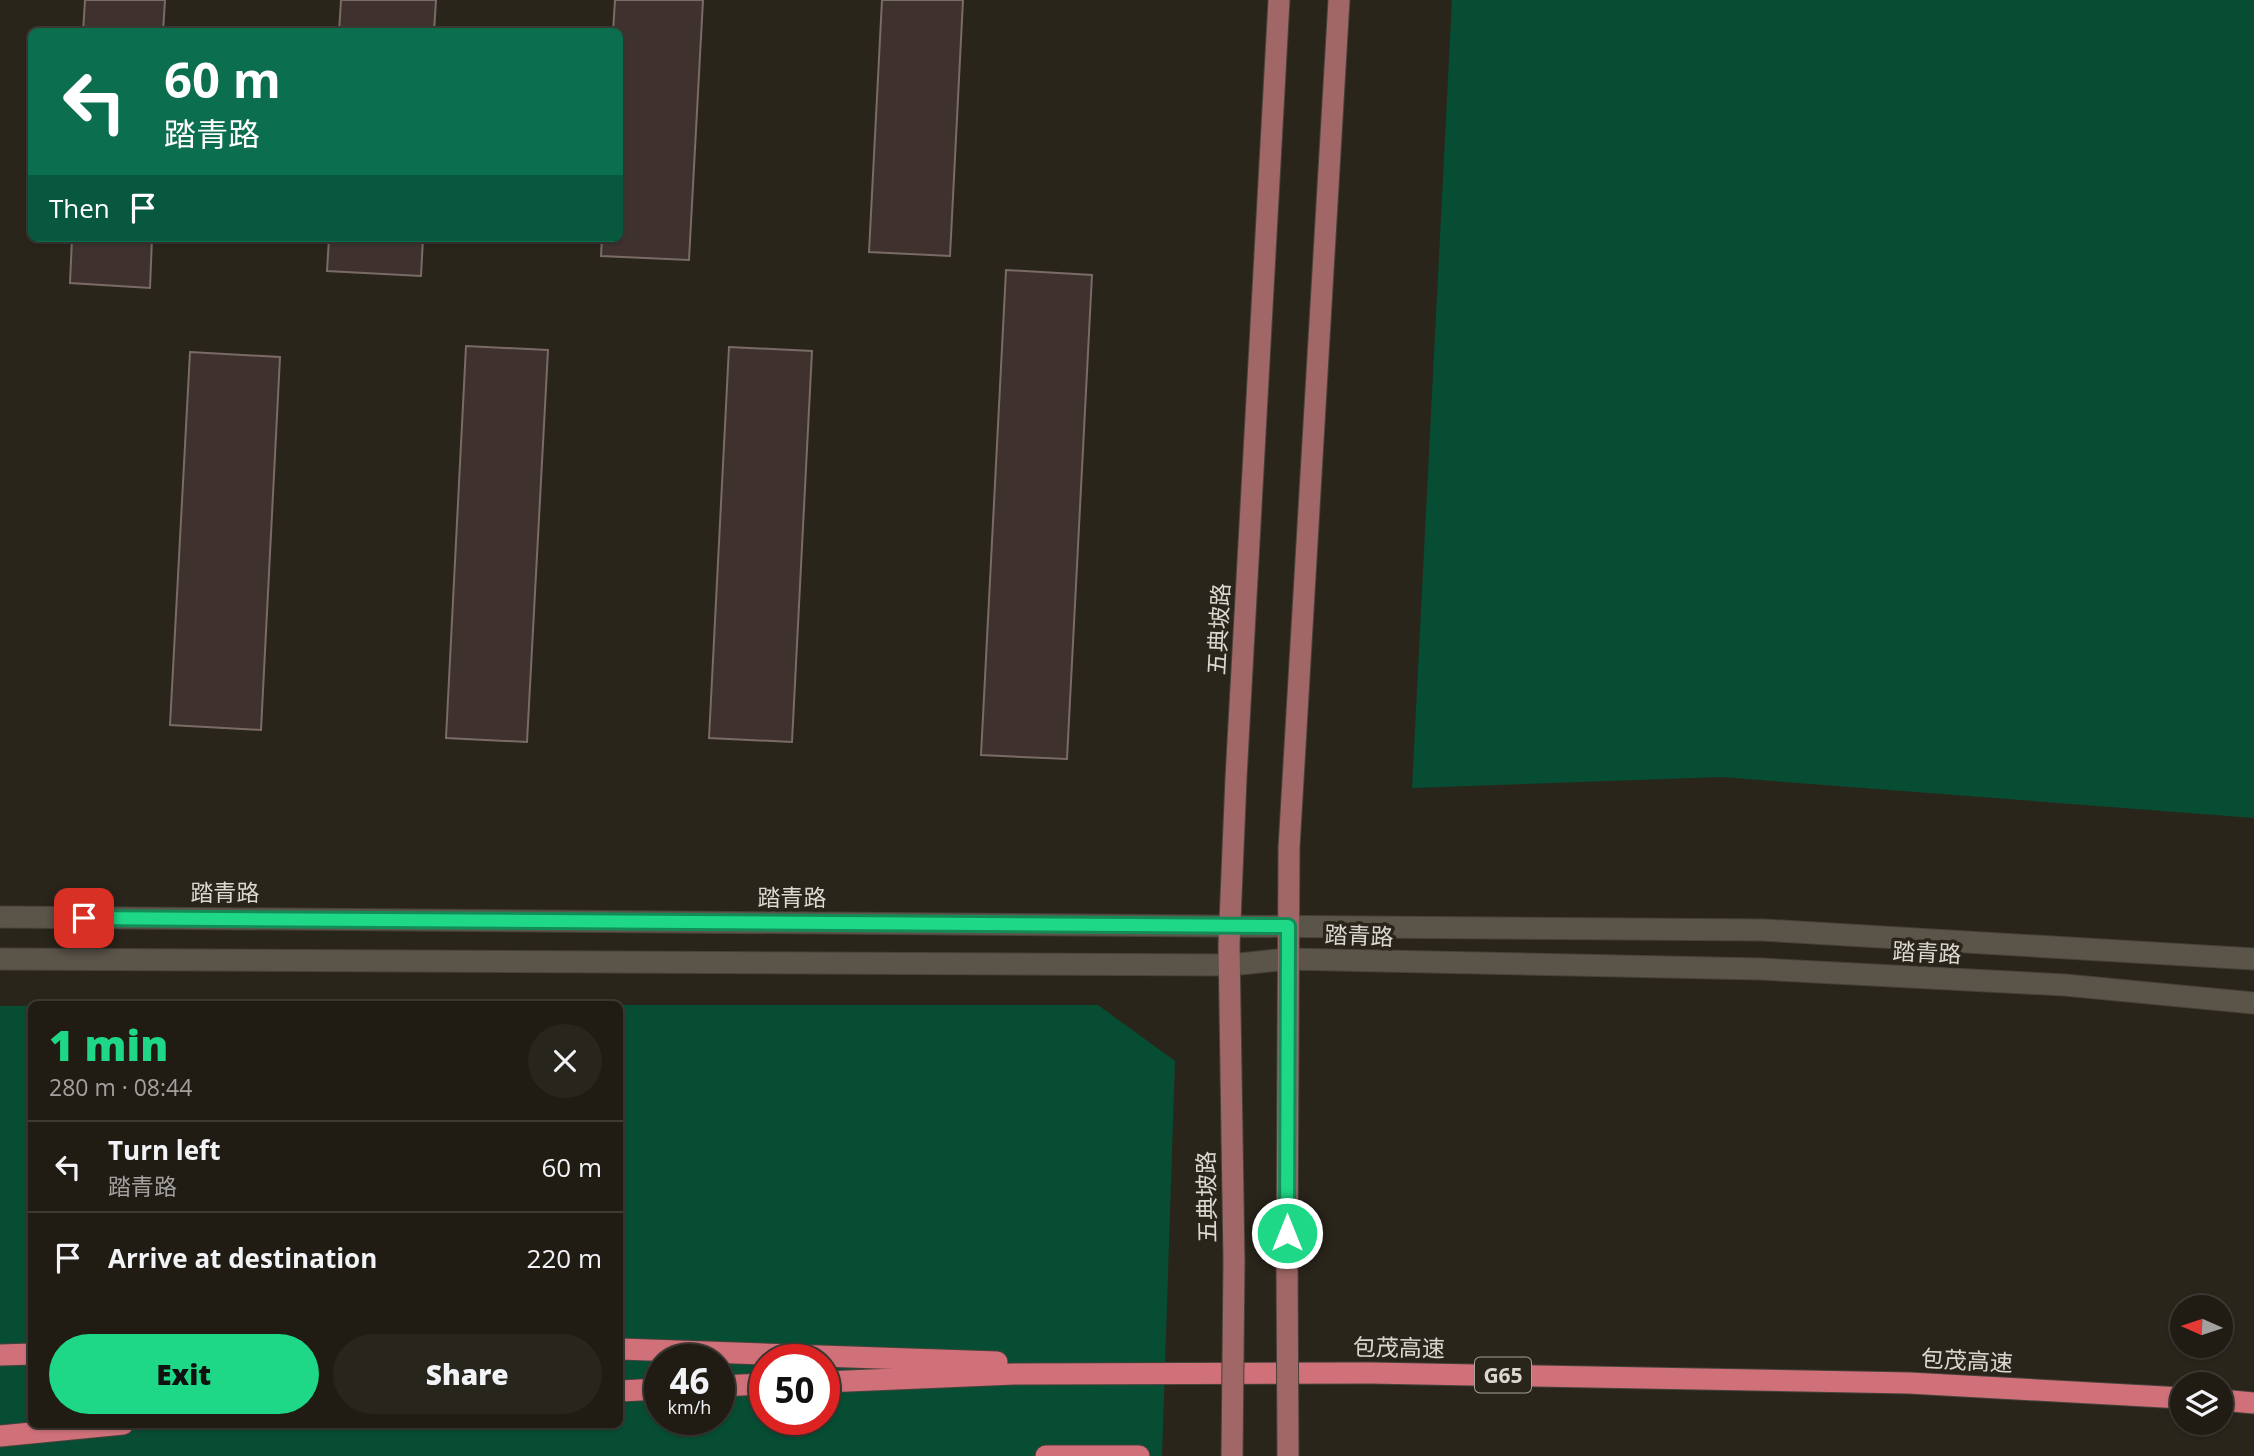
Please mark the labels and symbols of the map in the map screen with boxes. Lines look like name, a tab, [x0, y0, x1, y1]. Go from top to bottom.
street label: 五典坡路	[1200, 582, 1236, 676]
street label: 踏青路	[191, 876, 260, 908]
street label: 踏青路	[758, 881, 827, 913]
pin	[54, 888, 114, 948]
street label: 踏青路	[1324, 918, 1394, 952]
street label: 踏青路	[1892, 934, 1962, 970]
street label: 五典坡路	[1189, 1151, 1223, 1243]
position arrow	[1250, 1196, 1324, 1270]
north arrow	[2170, 1295, 2233, 1358]
street label: 包茂高速	[1353, 1330, 1445, 1364]
street label: 包茂高速	[1920, 1342, 2014, 1378]
speed limit sign: 50	[749, 1344, 840, 1435]
road number: G65	[1475, 1358, 1531, 1392]

